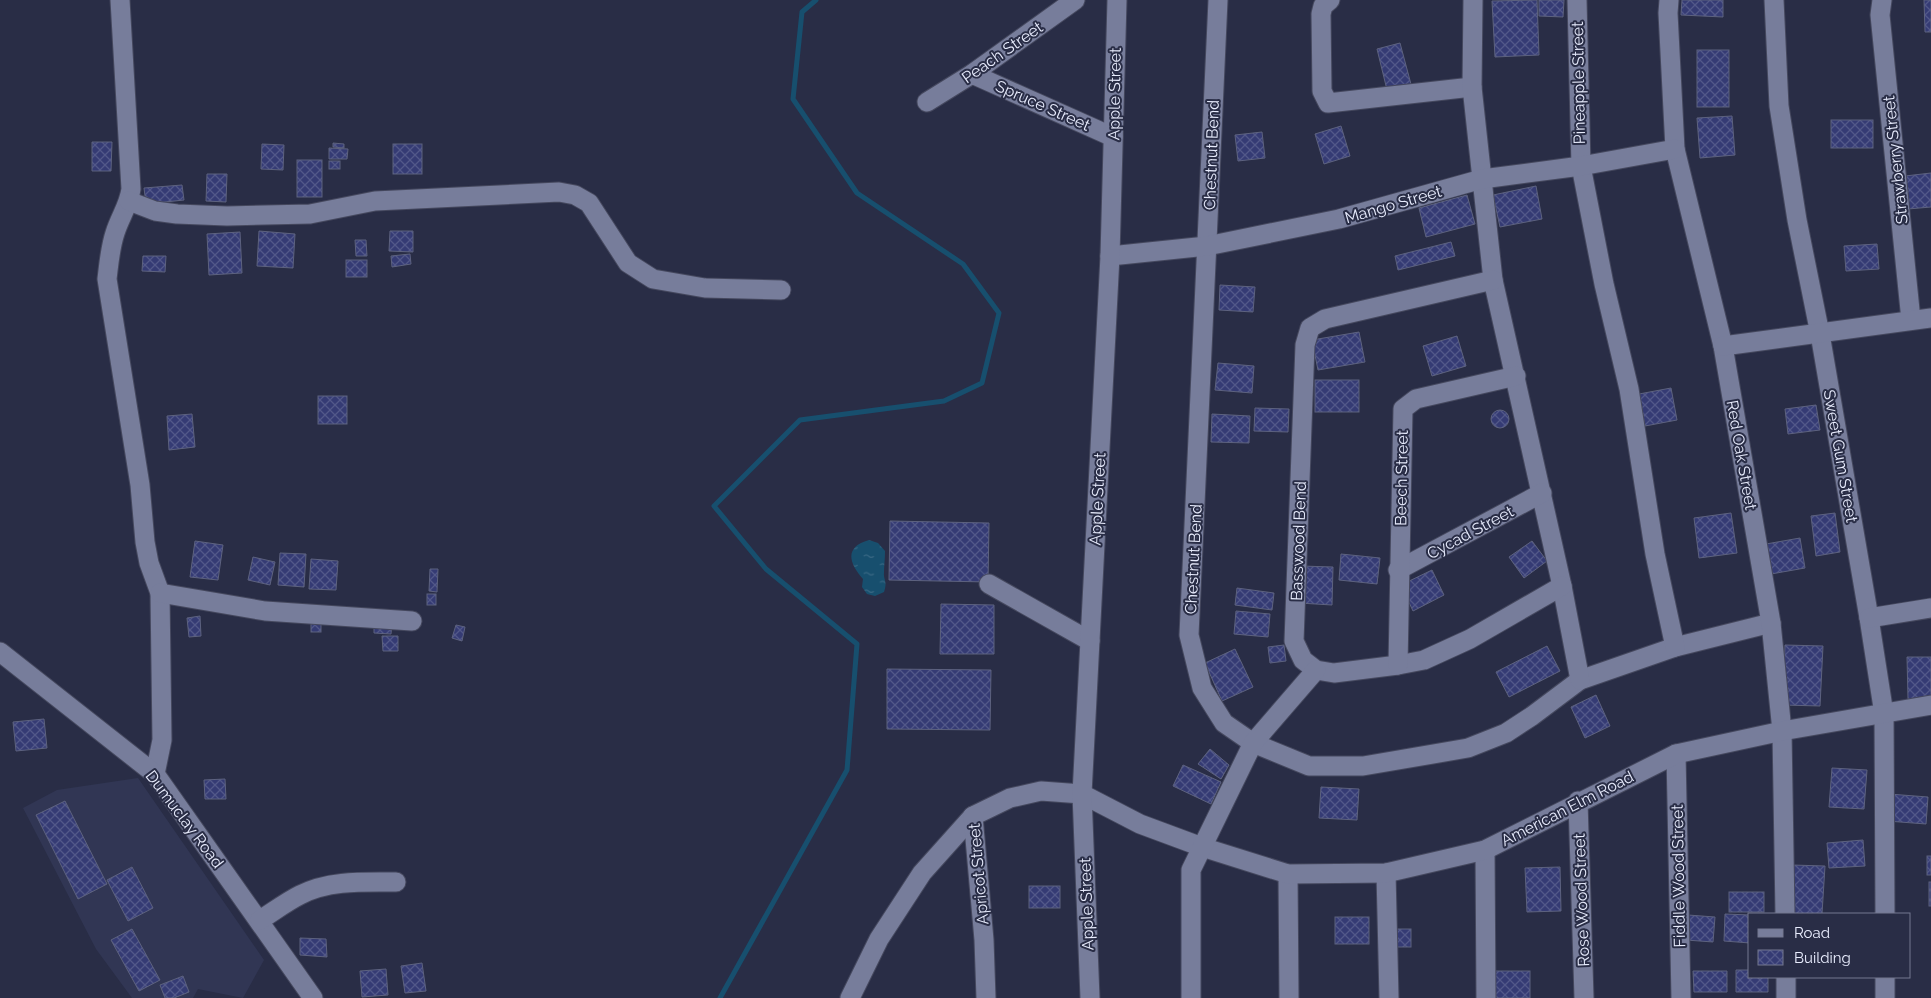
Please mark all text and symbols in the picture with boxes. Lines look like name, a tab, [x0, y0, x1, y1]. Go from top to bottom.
street label: Peach Street	[958, 17, 1047, 87]
street label: Pineapple Street	[1568, 21, 1589, 145]
street label: Apple Street	[1104, 47, 1125, 141]
street label: Spruce Street	[993, 76, 1093, 135]
street label: Strawberry Street	[1879, 94, 1912, 225]
street label: Chestnut Bend	[1200, 99, 1223, 211]
street label: Mango Street	[1343, 181, 1444, 227]
street label: Sweet Gum Street	[1819, 388, 1862, 525]
street label: Red Oak Street	[1722, 399, 1761, 512]
street label: Beech Street	[1391, 429, 1412, 526]
street label: Apple Street	[1086, 452, 1109, 546]
street label: Basswood Bend	[1287, 481, 1310, 601]
street label: Cycad Street	[1424, 501, 1517, 563]
street label: Chestnut Bend	[1181, 503, 1206, 615]
street label: Dumuclay Road	[142, 767, 228, 872]
street label: American Elm Road	[1498, 767, 1637, 850]
street label: Fiddle Wood Street	[1668, 804, 1689, 948]
street label: Apricot Street	[965, 822, 992, 925]
street label: Rose Wood Street	[1570, 832, 1593, 967]
street label: Apple Street	[1075, 857, 1098, 951]
legend	[1748, 913, 1911, 978]
text: Road	[1794, 924, 1830, 942]
text: Building	[1794, 949, 1851, 967]

